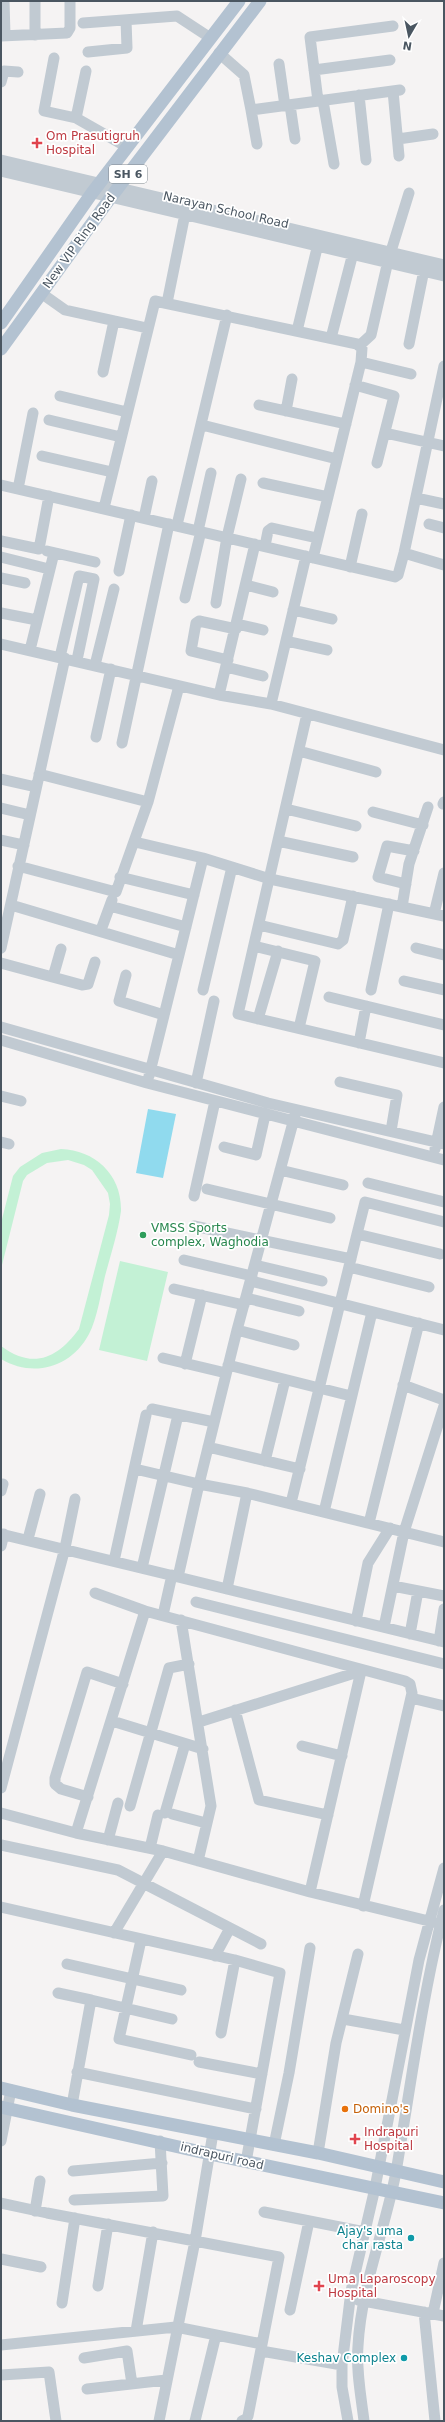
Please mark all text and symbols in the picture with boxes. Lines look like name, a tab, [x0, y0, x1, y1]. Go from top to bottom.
north arrow	[389, 16, 429, 56]
text: N	[402, 38, 413, 53]
place label: Om Prasutigruh Hospital	[46, 129, 140, 157]
marker: Om Prasutigruh Hospital	[31, 137, 43, 149]
road number: SH 6	[109, 165, 147, 183]
street label: Narayan School Road	[162, 189, 290, 231]
street label: New VIP Ring Road	[40, 191, 118, 291]
place label: VMSS Sports complex, Waghodia	[151, 1221, 269, 1249]
marker: VMSS Sports complex, Waghodia	[138, 1230, 148, 1240]
place label: Domino's	[353, 2102, 409, 2116]
marker: Domino's	[340, 2104, 350, 2114]
place label: Indrapuri Hospital	[364, 2125, 419, 2153]
marker: Indrapuri Hospital	[349, 2133, 361, 2145]
street label: indrapuri road	[179, 2140, 265, 2172]
place label: Ajay's uma char rasta	[337, 2224, 403, 2252]
marker: Ajay's uma char rasta	[406, 2233, 416, 2243]
place label: Uma Laparoscopy Hospital	[328, 2272, 436, 2300]
marker: Uma Laparoscopy Hospital	[313, 2280, 325, 2292]
place label: Keshav Complex	[297, 2351, 396, 2365]
marker: Keshav Complex	[399, 2353, 409, 2363]

